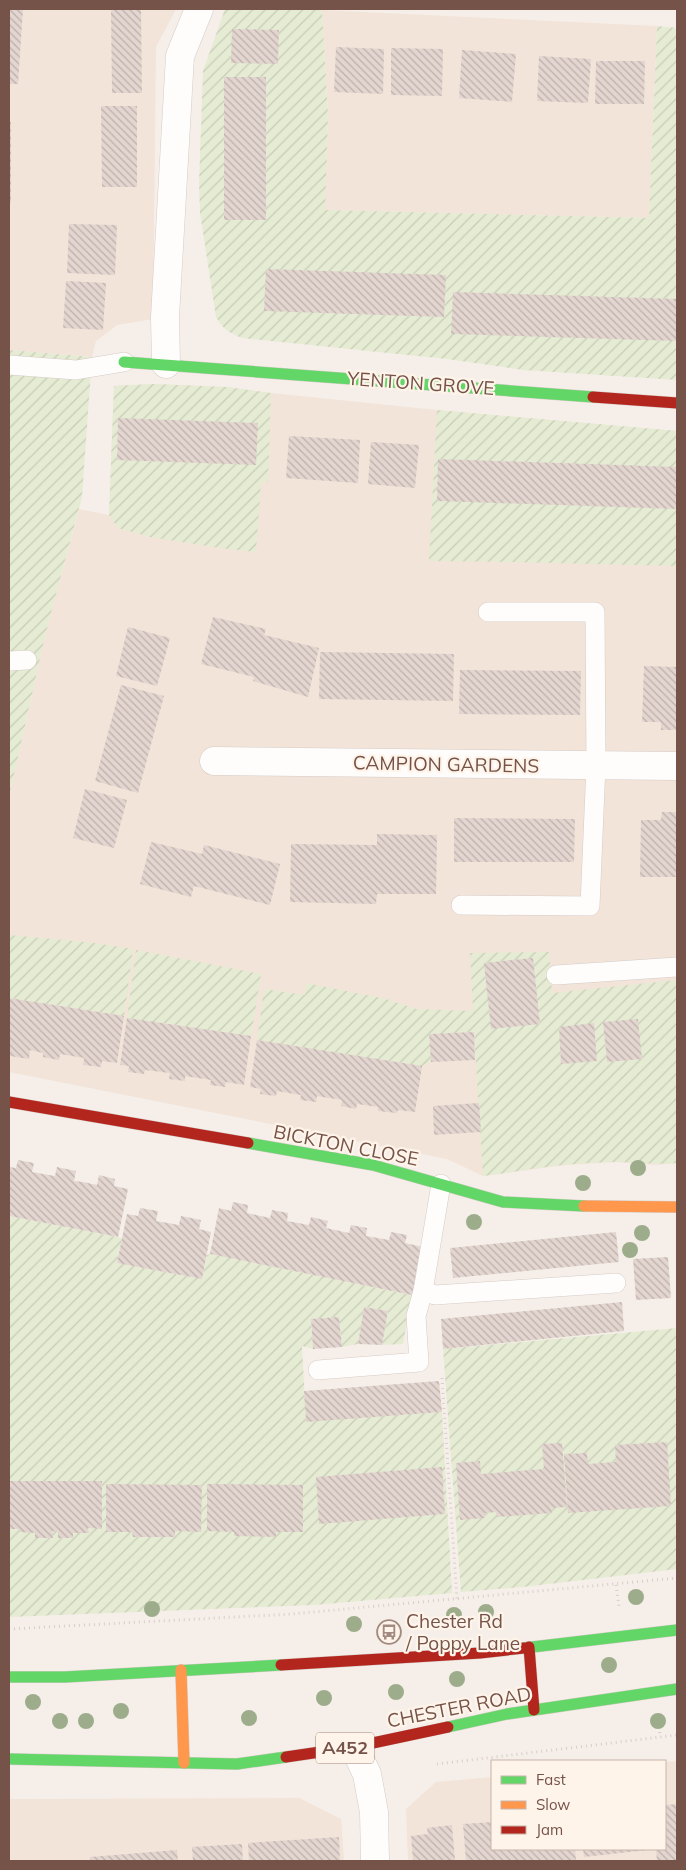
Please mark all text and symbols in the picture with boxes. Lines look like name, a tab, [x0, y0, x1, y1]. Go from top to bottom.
street label: YENTON GROVE	[346, 366, 495, 400]
street label: CAMPION GARDENS	[353, 750, 539, 778]
street label: BICKTON CLOSE	[272, 1119, 420, 1171]
place label: Chester Rd / Poppy Lane	[405, 1609, 520, 1655]
bus stop icon: Chester Rd / Poppy Lane	[376, 1619, 402, 1645]
street label: CHESTER ROAD	[385, 1681, 533, 1733]
road number: A452	[316, 1732, 374, 1764]
legend	[491, 1760, 666, 1850]
text: Fast	[536, 1770, 566, 1789]
text: Slow	[536, 1795, 570, 1814]
text: Jam	[536, 1820, 563, 1839]

